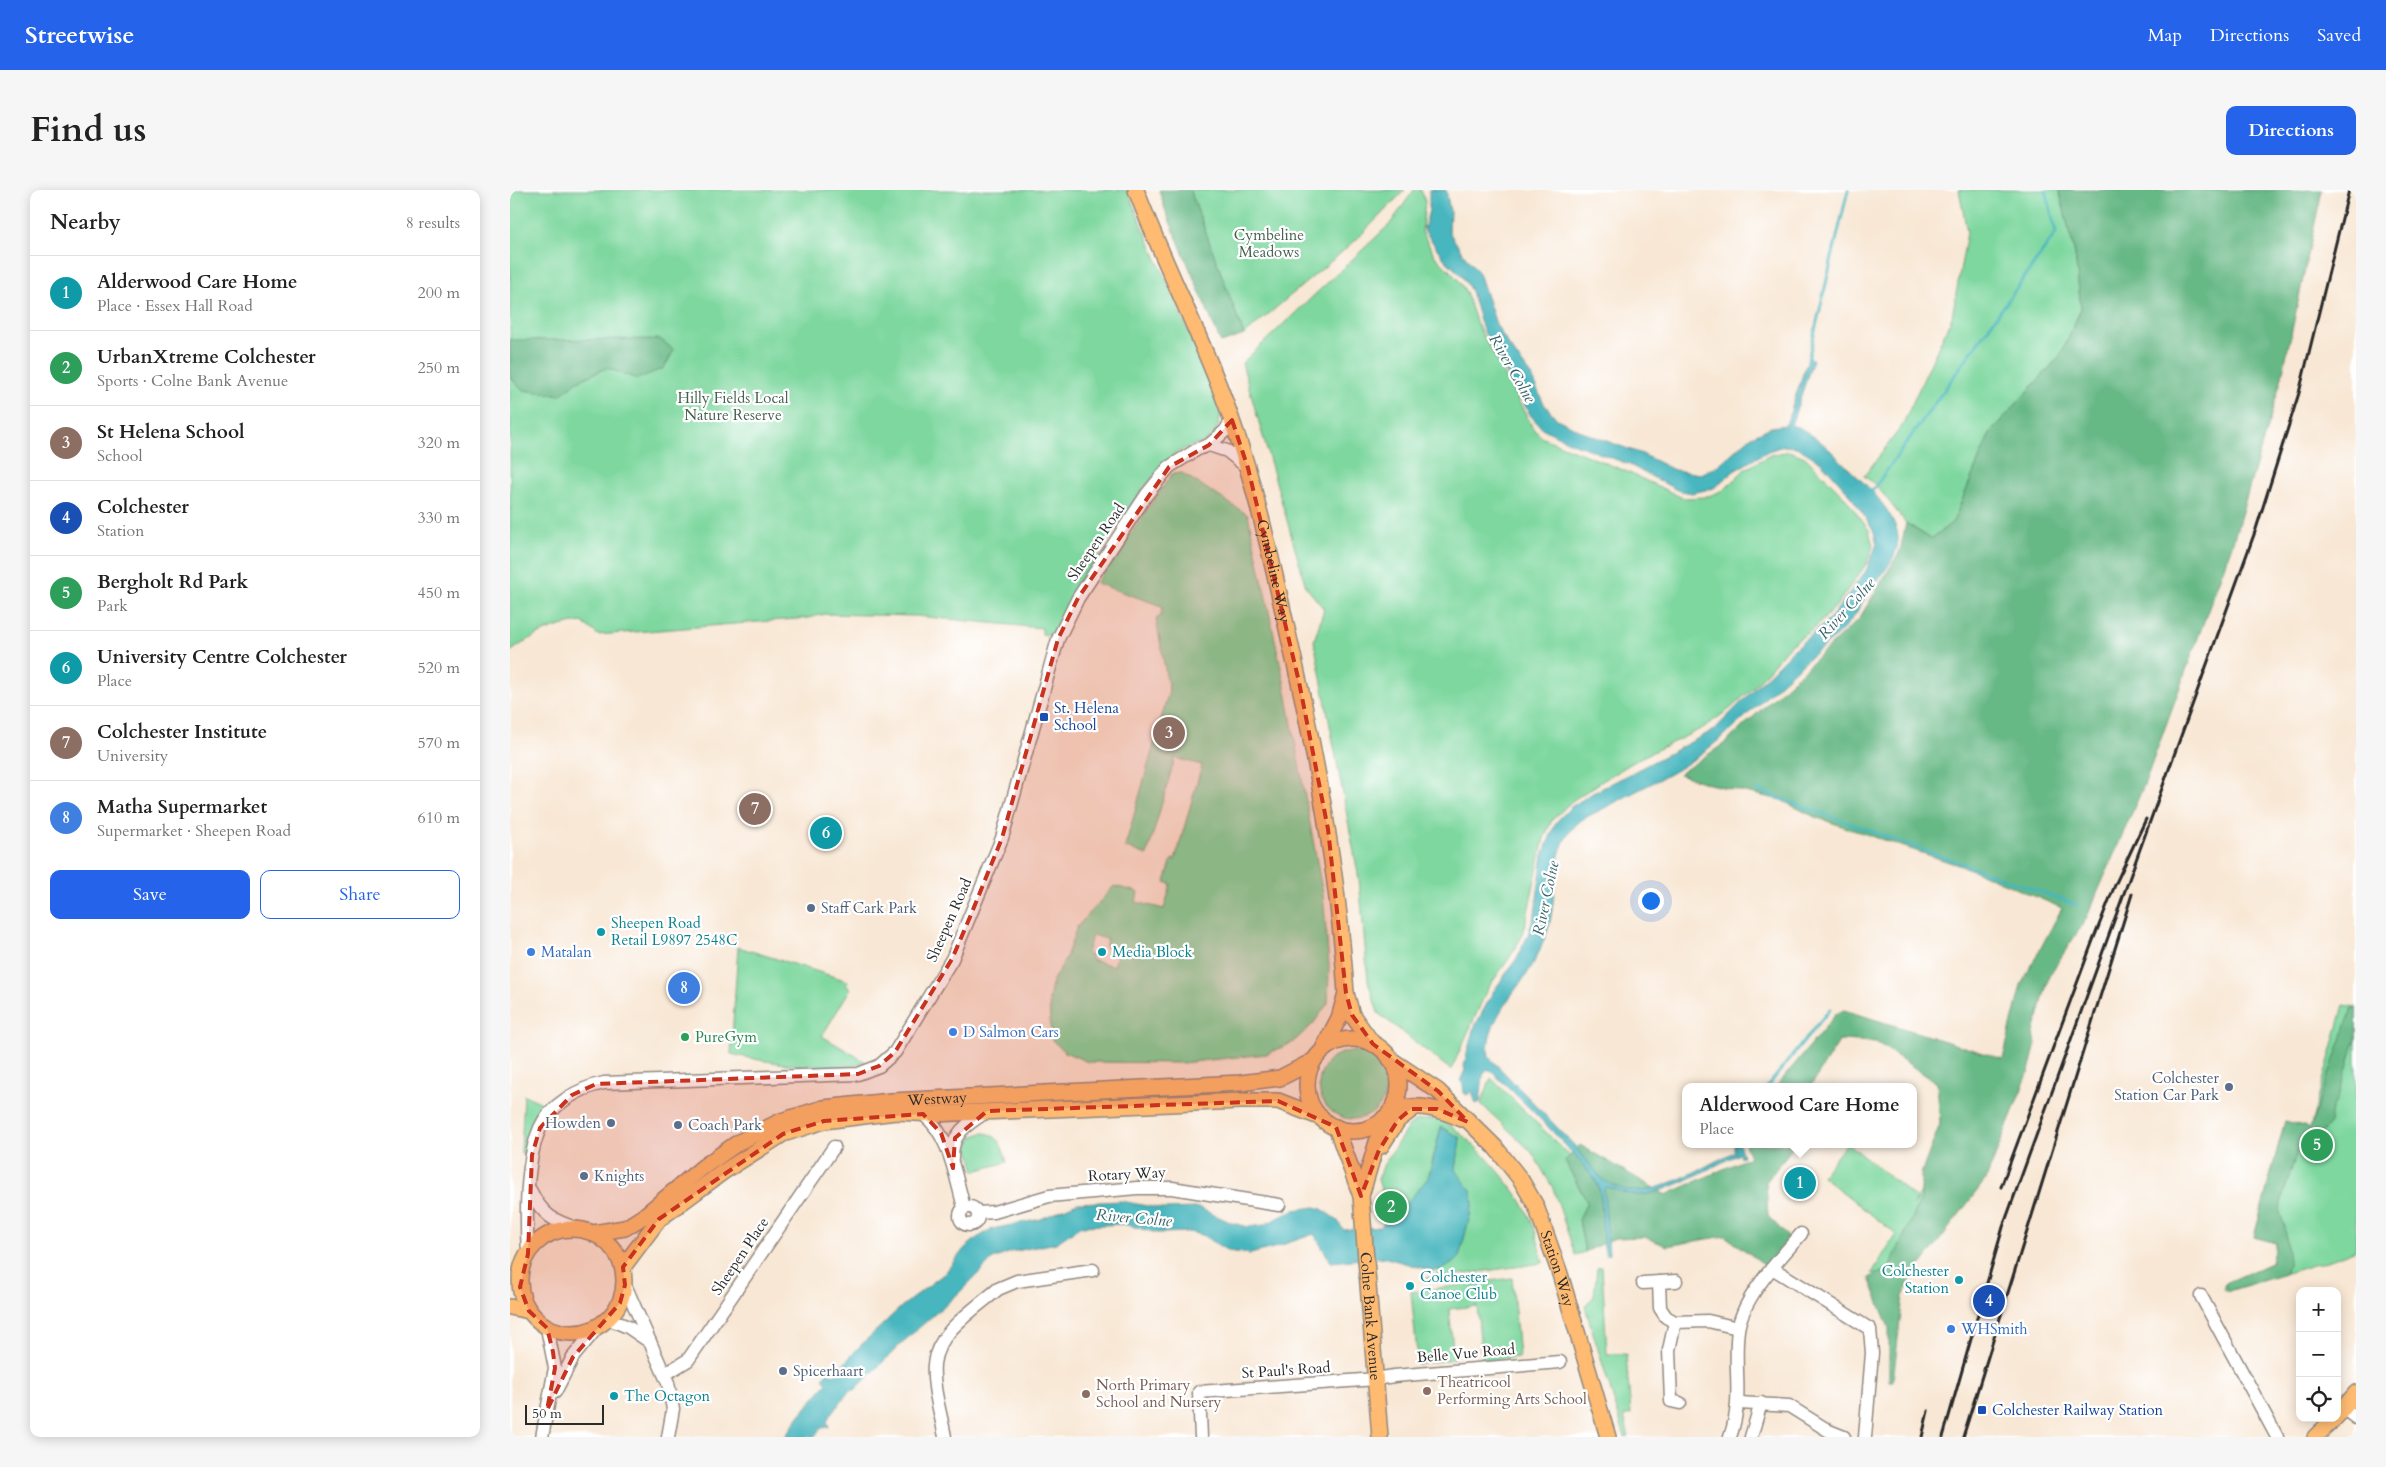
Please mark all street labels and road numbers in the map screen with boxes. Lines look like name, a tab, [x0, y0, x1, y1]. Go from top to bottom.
street label: Sheepen Road	[1063, 499, 1129, 585]
street label: Cymbeline Way	[1252, 517, 1295, 625]
street label: Sheepen Road	[922, 875, 976, 965]
street label: Westway	[906, 1087, 968, 1110]
street label: Rotary Way	[1087, 1162, 1167, 1186]
street label: Sheepen Place	[707, 1213, 773, 1299]
street label: Station Way	[1535, 1228, 1579, 1309]
street label: Colne Bank Avenue	[1355, 1251, 1386, 1381]
street label: Belle Vue Road	[1416, 1339, 1516, 1367]
street label: St Paul's Road	[1241, 1357, 1331, 1383]

